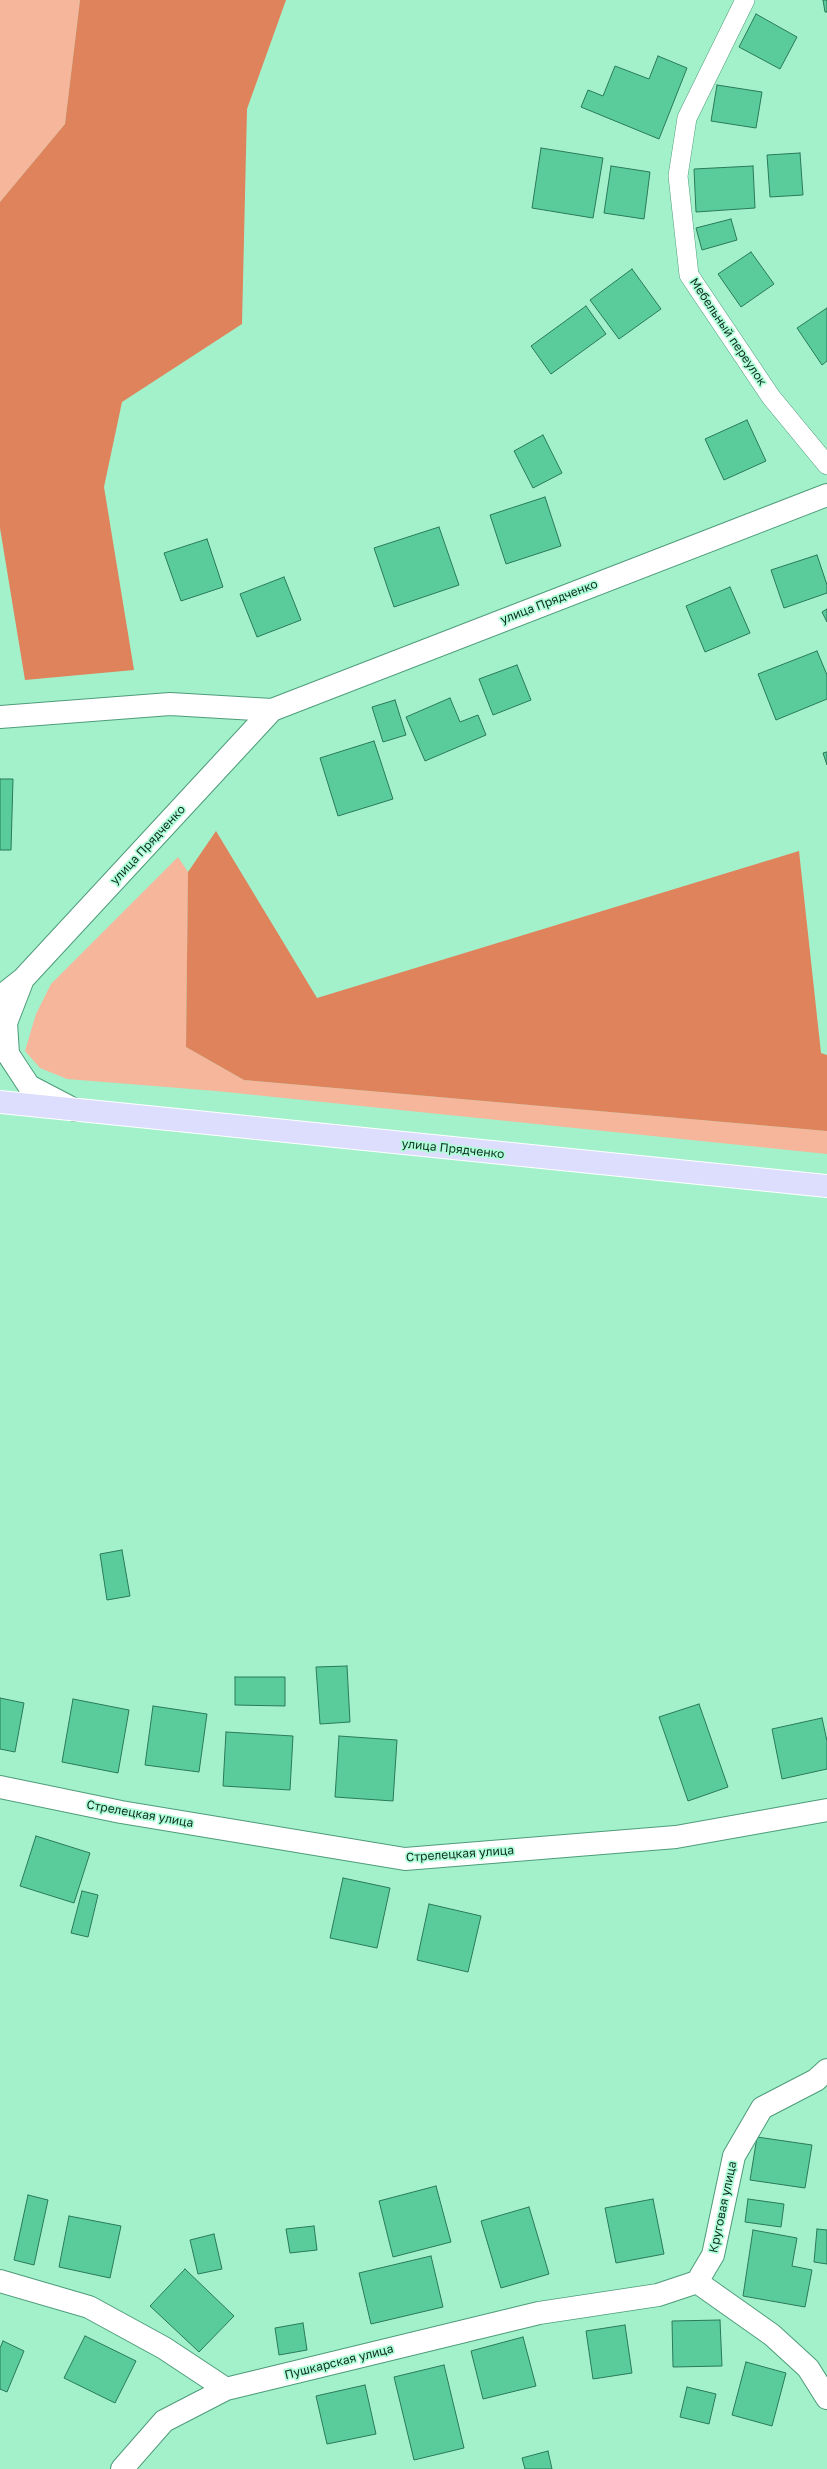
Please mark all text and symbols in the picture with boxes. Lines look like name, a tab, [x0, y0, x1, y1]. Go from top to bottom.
street label: Мебельный переулок	[687, 275, 769, 389]
street label: улица Прядченко	[498, 577, 600, 627]
street label: улица Прядченко	[108, 802, 188, 888]
street label: улица Прядченко	[401, 1136, 505, 1162]
street label: Стрелецкая улица	[85, 1798, 195, 1830]
street label: Стрелецкая улица	[406, 1843, 514, 1865]
street label: Круговая улица	[706, 2160, 740, 2254]
street label: Пушкарская улица	[283, 2342, 395, 2382]

